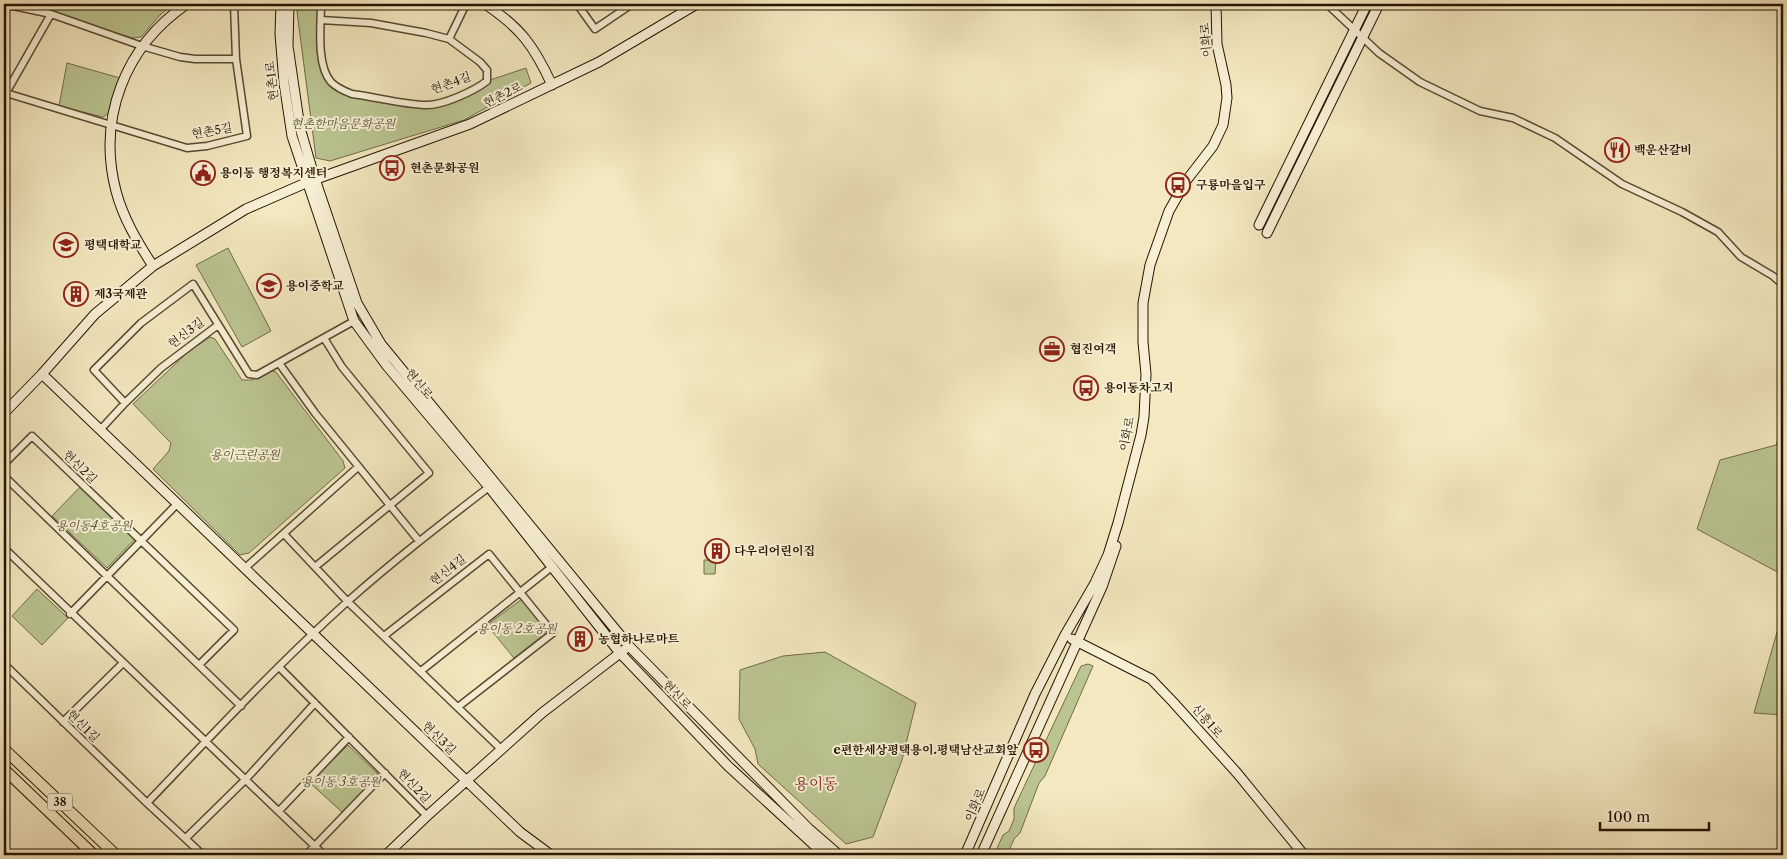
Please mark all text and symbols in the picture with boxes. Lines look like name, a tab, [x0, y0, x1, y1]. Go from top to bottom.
street label: 이화로	[1196, 22, 1214, 58]
street label: 현촌1로	[262, 60, 281, 102]
street label: 현촌4길	[429, 68, 473, 97]
street label: 현촌2로	[481, 78, 525, 110]
park label: 현촌한마음문화공원	[291, 116, 397, 131]
street label: 현촌5길	[190, 120, 234, 141]
restaurant icon: 백운산갈비	[1604, 137, 1630, 163]
place label: 백운산갈비	[1634, 142, 1692, 157]
bus stop icon: 현촌문화공원	[379, 155, 405, 181]
public building icon: 용이동 행정복지센터	[190, 160, 216, 186]
place label: 현촌문화공원	[410, 160, 480, 175]
place label: 용이동 행정복지센터	[220, 165, 327, 180]
bus stop icon: 구룡마을입구	[1165, 172, 1191, 198]
place label: 구룡마을입구	[1196, 177, 1266, 192]
school or university icon: 평택대학교	[53, 232, 79, 258]
place label: 평택대학교	[84, 237, 142, 252]
school or university icon: 용이중학교	[256, 273, 282, 299]
place label: 용이중학교	[286, 278, 344, 293]
building icon: 제3국제관	[63, 281, 89, 307]
place label: 제3국제관	[94, 286, 148, 301]
street label: 현신3길	[165, 314, 207, 351]
office icon: 협진여객	[1039, 336, 1065, 362]
place label: 협진여객	[1070, 341, 1116, 356]
street label: 현신로	[402, 366, 437, 402]
bus stop icon: 용이동차고지	[1073, 375, 1099, 401]
place label: 용이동차고지	[1104, 380, 1174, 395]
street label: 이화로	[1116, 415, 1137, 452]
street label: 현신2길	[60, 447, 101, 487]
park label: 용이근린공원	[210, 447, 281, 462]
park label: 용이동4호공원	[56, 518, 134, 533]
building icon: 다우리어린이집	[704, 538, 730, 564]
place label: 다우리어린이집	[734, 543, 815, 558]
street label: 현신4길	[427, 551, 469, 588]
park label: 용이동 2호공원	[477, 621, 558, 636]
building icon: 농협하나로마트	[567, 626, 593, 652]
place label: 농협하나로마트	[598, 631, 680, 646]
street label: 현신로	[660, 677, 695, 713]
street label: 신흥1로	[1189, 701, 1226, 741]
street label: 현신1길	[64, 706, 103, 745]
street label: 현신3길	[419, 718, 459, 757]
bus stop icon: e편한세상평택용이.평택남산교회앞	[1023, 737, 1049, 763]
place label: e편한세상평택용이.평택남산교회앞	[834, 742, 1018, 757]
street label: 현신2길	[394, 765, 434, 806]
park label: 용이동 3호공원	[301, 774, 382, 789]
district label: 용이동	[794, 774, 838, 793]
street label: 이화로	[961, 785, 988, 824]
road number: 38	[48, 794, 72, 810]
scale bar	[1600, 799, 1708, 831]
text: 100 m	[1607, 807, 1650, 826]

